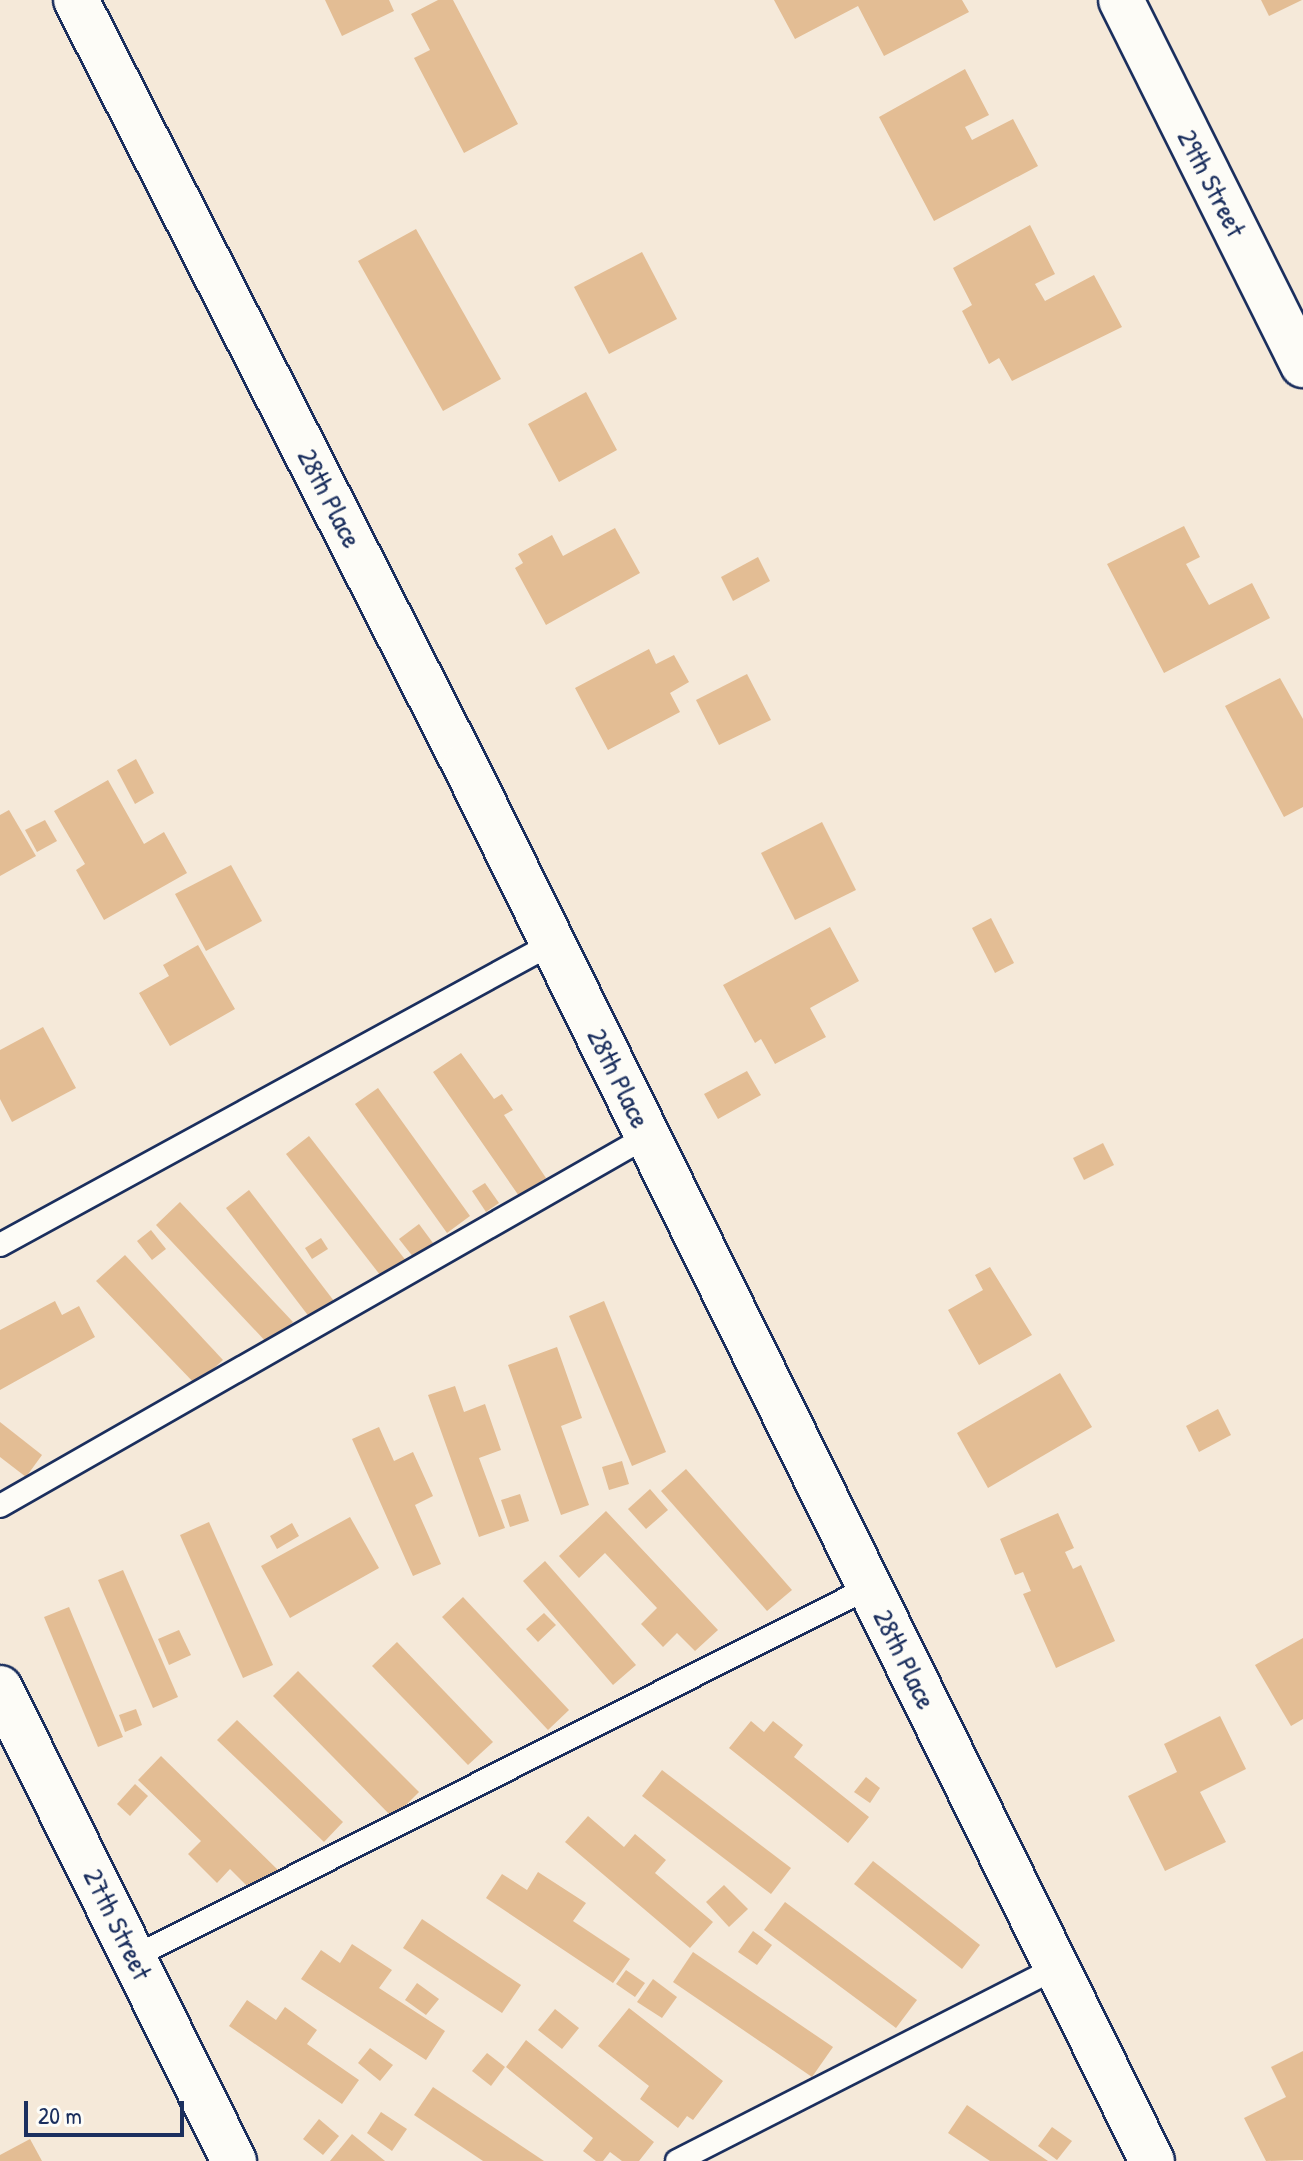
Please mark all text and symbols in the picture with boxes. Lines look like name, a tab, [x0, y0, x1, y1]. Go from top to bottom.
street label: 29th Street	[1171, 124, 1253, 242]
street label: 28th Place	[291, 443, 369, 553]
street label: 28th Place	[580, 1023, 658, 1133]
street label: 28th Place	[866, 1604, 944, 1714]
street label: 27th Street	[77, 1863, 159, 1985]
scale bar	[28, 2085, 188, 2135]
text: 20 m	[38, 2099, 82, 2131]

